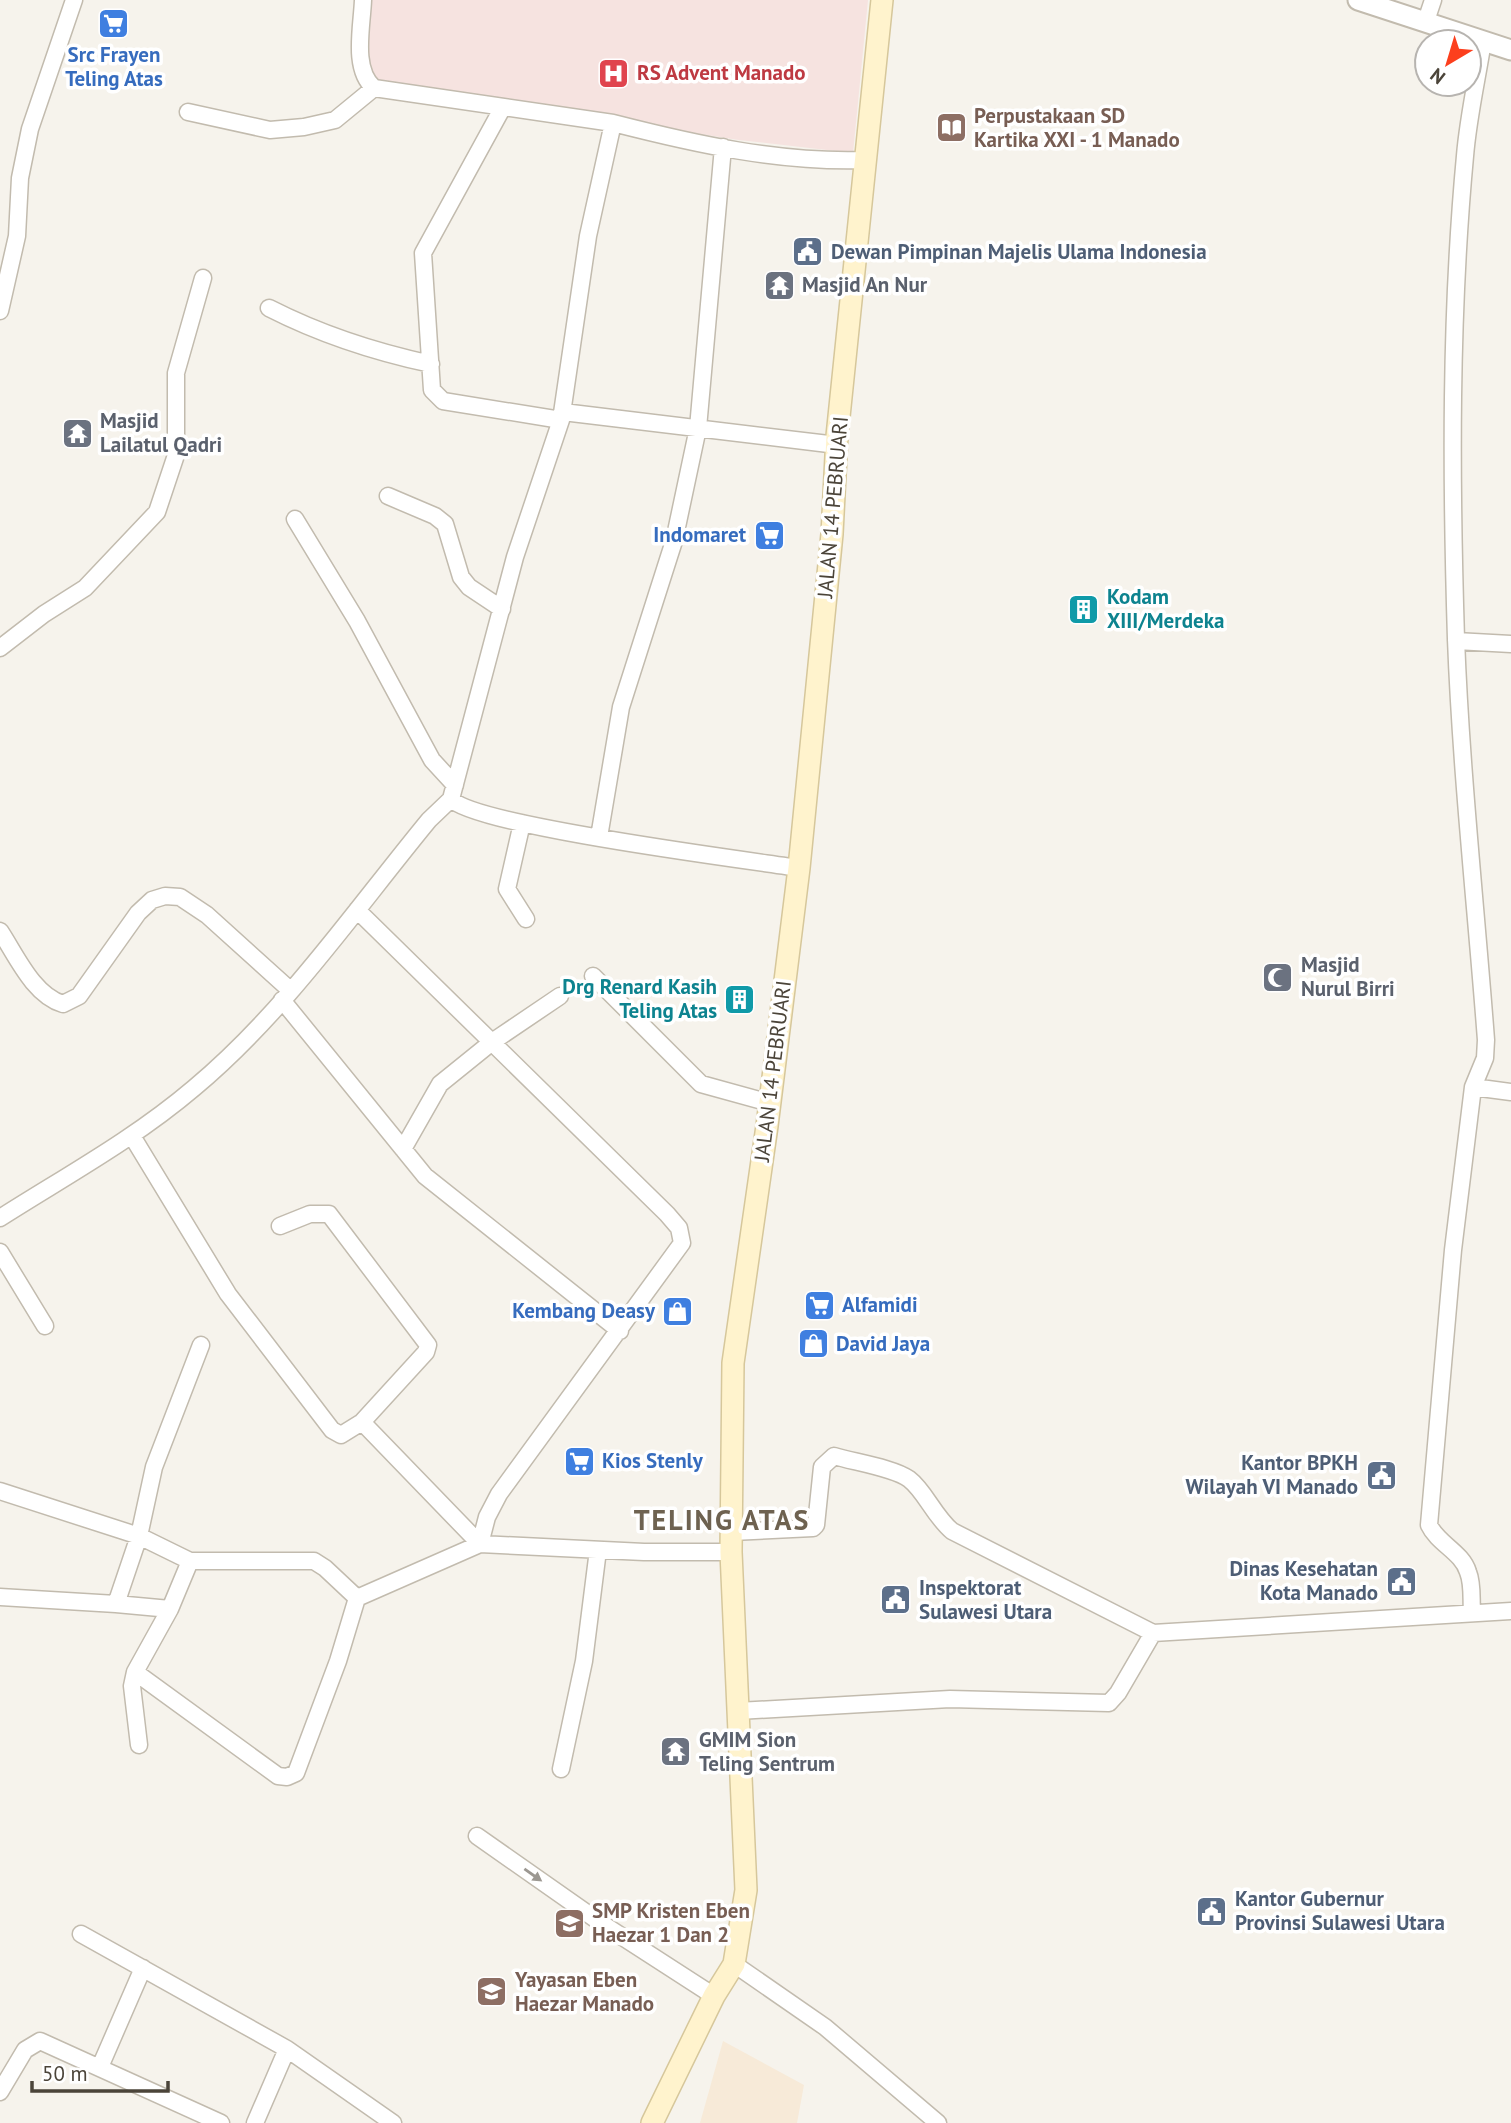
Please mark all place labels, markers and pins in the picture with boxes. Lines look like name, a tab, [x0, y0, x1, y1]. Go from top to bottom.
supermarket icon: Src Frayen Teling Atas	[97, 6, 131, 40]
place label: Src Frayen Teling Atas	[65, 41, 163, 92]
hospital icon: RS Advent Manado	[597, 56, 631, 90]
place label: RS Advent Manado	[637, 59, 806, 86]
place label: Perpustakaan SD Kartika XXI - 1 Manado	[974, 102, 1180, 153]
library icon: Perpustakaan SD Kartika XXI - 1 Manado	[934, 111, 968, 145]
public building icon: Dewan Pimpinan Majelis Ulama Indonesia	[791, 235, 825, 269]
place label: Dewan Pimpinan Majelis Ulama Indonesia	[831, 238, 1207, 265]
temple icon: Masjid An Nur	[762, 268, 796, 302]
place label: Masjid An Nur	[802, 271, 928, 298]
place label: Masjid Lailatul Qadri	[100, 407, 222, 458]
temple icon: Masjid Lailatul Qadri	[60, 416, 94, 450]
supermarket icon: Indomaret	[752, 518, 786, 552]
place label: Indomaret	[653, 521, 747, 548]
place label: Kodam XIII/Merdeka	[1107, 583, 1224, 634]
building icon: Kodam XIII/Merdeka	[1067, 592, 1101, 626]
place label: Masjid Nurul Birri	[1301, 951, 1395, 1002]
mosque icon: Masjid Nurul Birri	[1261, 960, 1295, 994]
place label: Drg Renard Kasih Teling Atas	[562, 973, 717, 1024]
building icon: Drg Renard Kasih Teling Atas	[723, 982, 757, 1016]
supermarket icon: Alfamidi	[802, 1288, 836, 1322]
place label: Alfamidi	[842, 1291, 918, 1318]
shop icon: Kembang Deasy	[661, 1294, 695, 1328]
place label: Kembang Deasy	[512, 1297, 656, 1324]
shop icon: David Jaya	[796, 1327, 830, 1361]
place label: David Jaya	[836, 1330, 930, 1357]
supermarket icon: Kios Stenly	[562, 1444, 596, 1478]
place label: Kios Stenly	[602, 1447, 704, 1474]
place label: Kantor BPKH Wilayah VI Manado	[1185, 1449, 1358, 1500]
public building icon: Kantor BPKH Wilayah VI Manado	[1364, 1458, 1398, 1492]
place label: Dinas Kesehatan Kota Manado	[1229, 1555, 1378, 1606]
public building icon: Dinas Kesehatan Kota Manado	[1384, 1564, 1418, 1598]
place label: Inspektorat Sulawesi Utara	[919, 1574, 1052, 1625]
public building icon: Inspektorat Sulawesi Utara	[879, 1583, 913, 1617]
place label: GMIM Sion Teling Sentrum	[699, 1726, 835, 1777]
temple icon: GMIM Sion Teling Sentrum	[659, 1735, 693, 1769]
place label: Kantor Gubernur Provinsi Sulawesi Utara	[1235, 1885, 1445, 1936]
public building icon: Kantor Gubernur Provinsi Sulawesi Utara	[1195, 1894, 1229, 1928]
place label: SMP Kristen Eben Haezar 1 Dan 2	[592, 1897, 750, 1948]
school or university icon: SMP Kristen Eben Haezar 1 Dan 2	[552, 1906, 586, 1940]
place label: Yayasan Eben Haezar Manado	[514, 1966, 654, 2017]
school or university icon: Yayasan Eben Haezar Manado	[475, 1975, 509, 2009]

